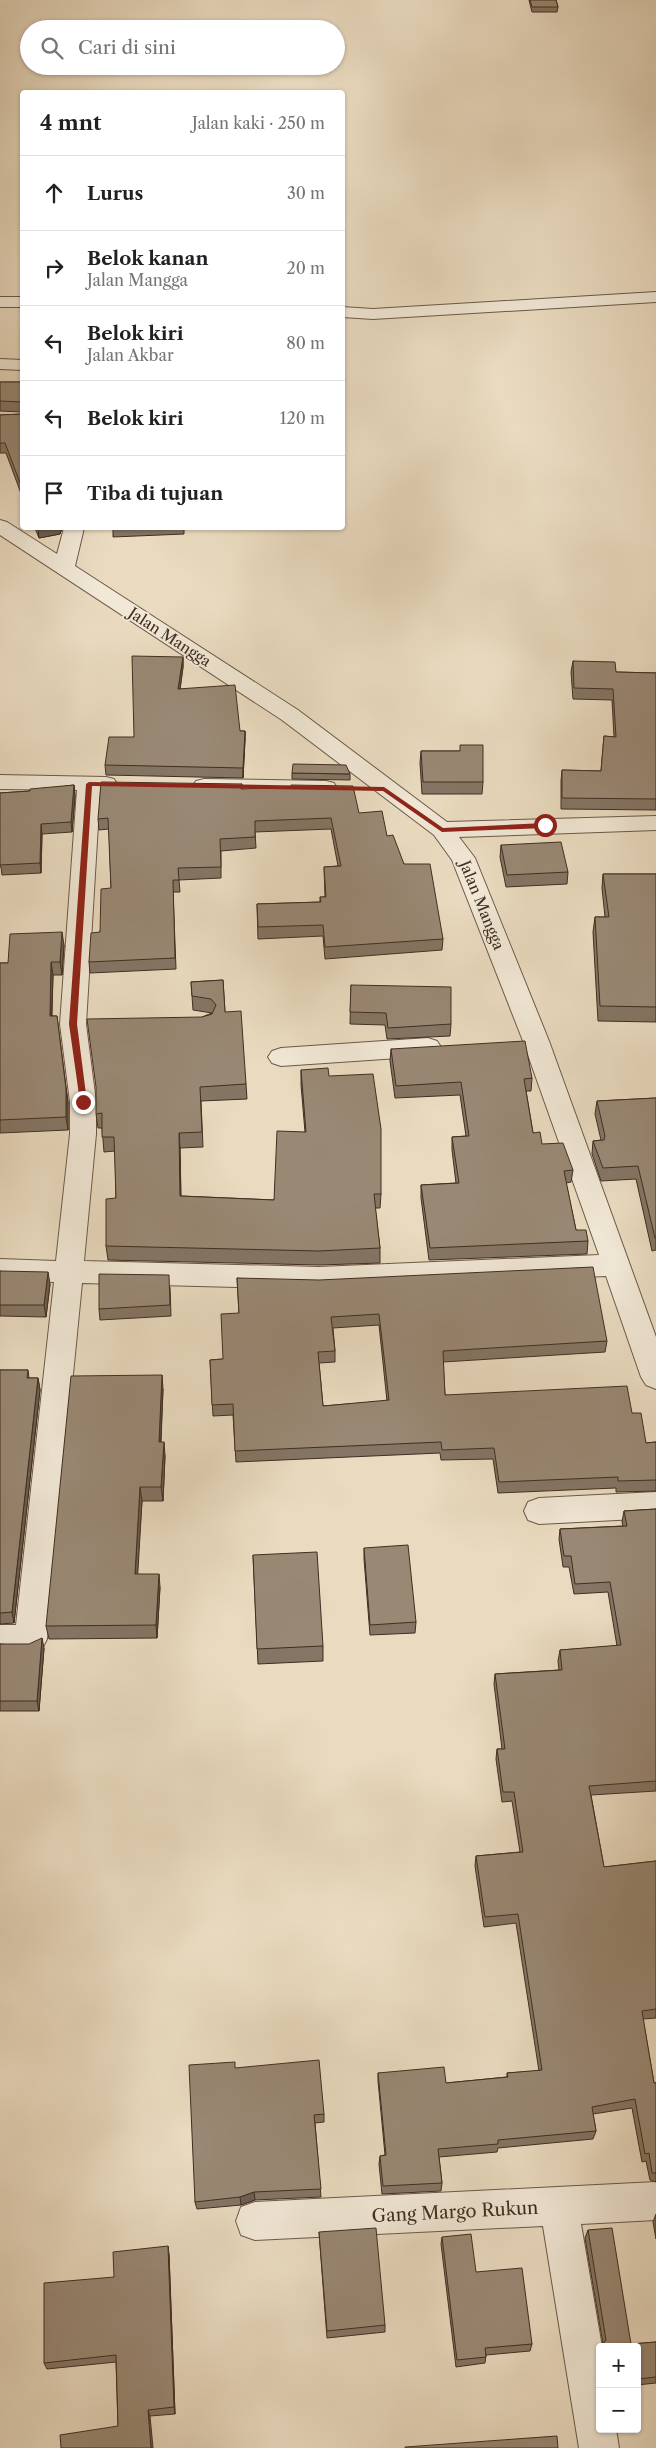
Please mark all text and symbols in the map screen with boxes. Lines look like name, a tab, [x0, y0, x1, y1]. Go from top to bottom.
search box	[20, 20, 345, 75]
icon: search	[38, 34, 66, 62]
text: Cari di sini	[78, 36, 176, 59]
text: 4 mnt	[40, 110, 101, 135]
text: Jalan kaki · 250 m	[192, 113, 325, 133]
icon: ahead	[40, 179, 68, 207]
text: Lurus	[87, 182, 143, 205]
text: 30 m	[287, 183, 325, 203]
text: Belok kanan	[87, 247, 209, 270]
icon: right	[40, 254, 68, 282]
text: 20 m	[286, 258, 325, 278]
text: Jalan Mangga	[87, 270, 188, 290]
text: Belok kiri	[87, 322, 184, 345]
icon: left	[40, 329, 68, 357]
text: 80 m	[286, 333, 325, 353]
text: Jalan Akbar	[87, 345, 174, 365]
icon: left	[40, 404, 68, 432]
text: Belok kiri	[87, 407, 184, 430]
text: 120 m	[280, 408, 325, 428]
icon: arrive	[40, 479, 68, 507]
text: Tiba di tujuan	[87, 482, 223, 505]
street label: Jalan Mangga	[123, 602, 215, 671]
route start	[534, 814, 557, 837]
street label: Jalan Mangga	[455, 856, 509, 953]
route end	[72, 1091, 95, 1114]
street label: Gang Margo Rukun	[371, 2197, 539, 2227]
map controls	[596, 2343, 641, 2433]
button: +	[596, 2343, 641, 2388]
button: −	[596, 2388, 641, 2433]

